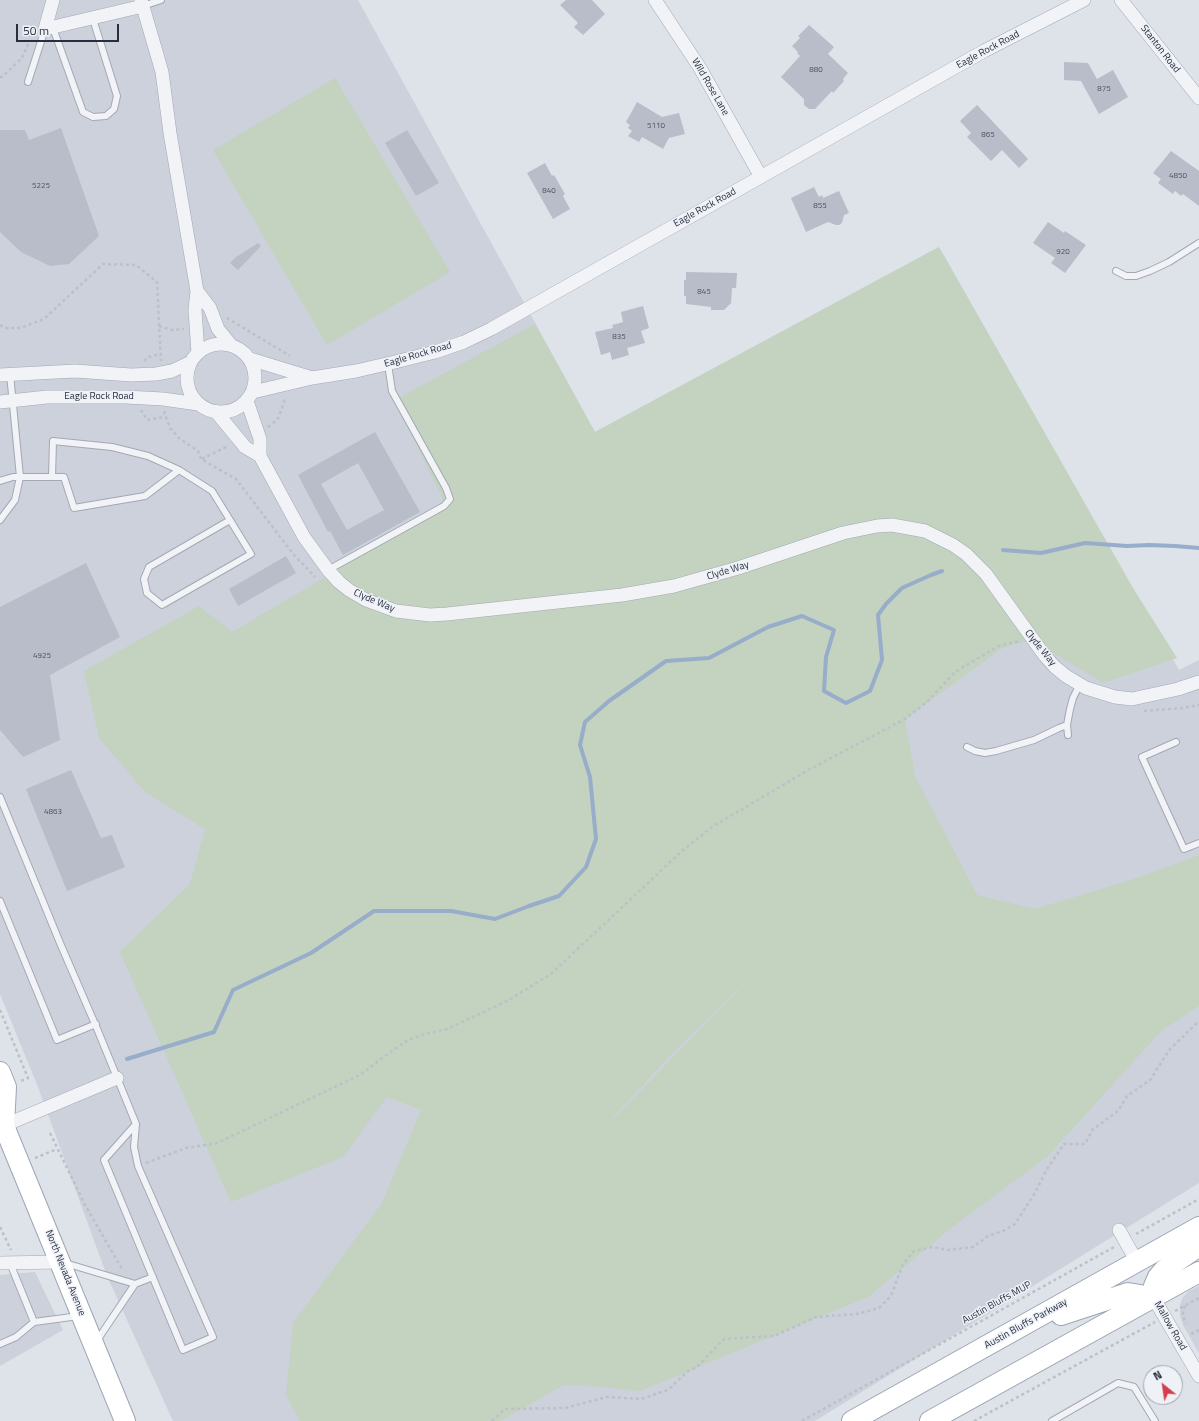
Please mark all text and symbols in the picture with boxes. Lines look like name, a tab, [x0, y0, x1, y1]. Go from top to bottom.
scale bar	[18, 16, 121, 42]
text: 50 m	[23, 21, 49, 40]
street label: Stanton Road	[1138, 23, 1182, 75]
street label: Eagle Rock Road	[954, 28, 1022, 72]
street label: Wild Rose Lane	[689, 56, 731, 118]
house number: 880	[809, 65, 823, 75]
house number: 875	[1097, 84, 1111, 94]
house number: 5110	[647, 121, 665, 131]
house number: 865	[981, 130, 995, 140]
house number: 4850	[1169, 171, 1187, 181]
house number: 5225	[32, 181, 50, 191]
house number: 840	[542, 186, 556, 196]
street label: Eagle Rock Road	[672, 186, 738, 230]
house number: 855	[813, 201, 827, 211]
house number: 920	[1056, 247, 1070, 257]
house number: 845	[697, 287, 711, 297]
house number: 835	[612, 332, 626, 342]
street label: Eagle Rock Road	[383, 340, 453, 370]
street label: Eagle Rock Road	[64, 391, 134, 403]
street label: Clyde Way	[705, 559, 751, 583]
street label: Clyde Way	[352, 587, 396, 615]
street label: Clyde Way	[1022, 627, 1058, 669]
house number: 4925	[33, 651, 51, 661]
house number: 4863	[44, 807, 62, 817]
street label: North Nevada Avenue	[42, 1228, 88, 1318]
street label: Austin Bluffs MUP	[960, 1279, 1034, 1327]
street label: Austin Bluffs Parkway	[982, 1296, 1070, 1352]
street label: Mallow Road	[1151, 1299, 1189, 1353]
north arrow	[1143, 1365, 1183, 1405]
text: N	[1150, 1367, 1165, 1384]

